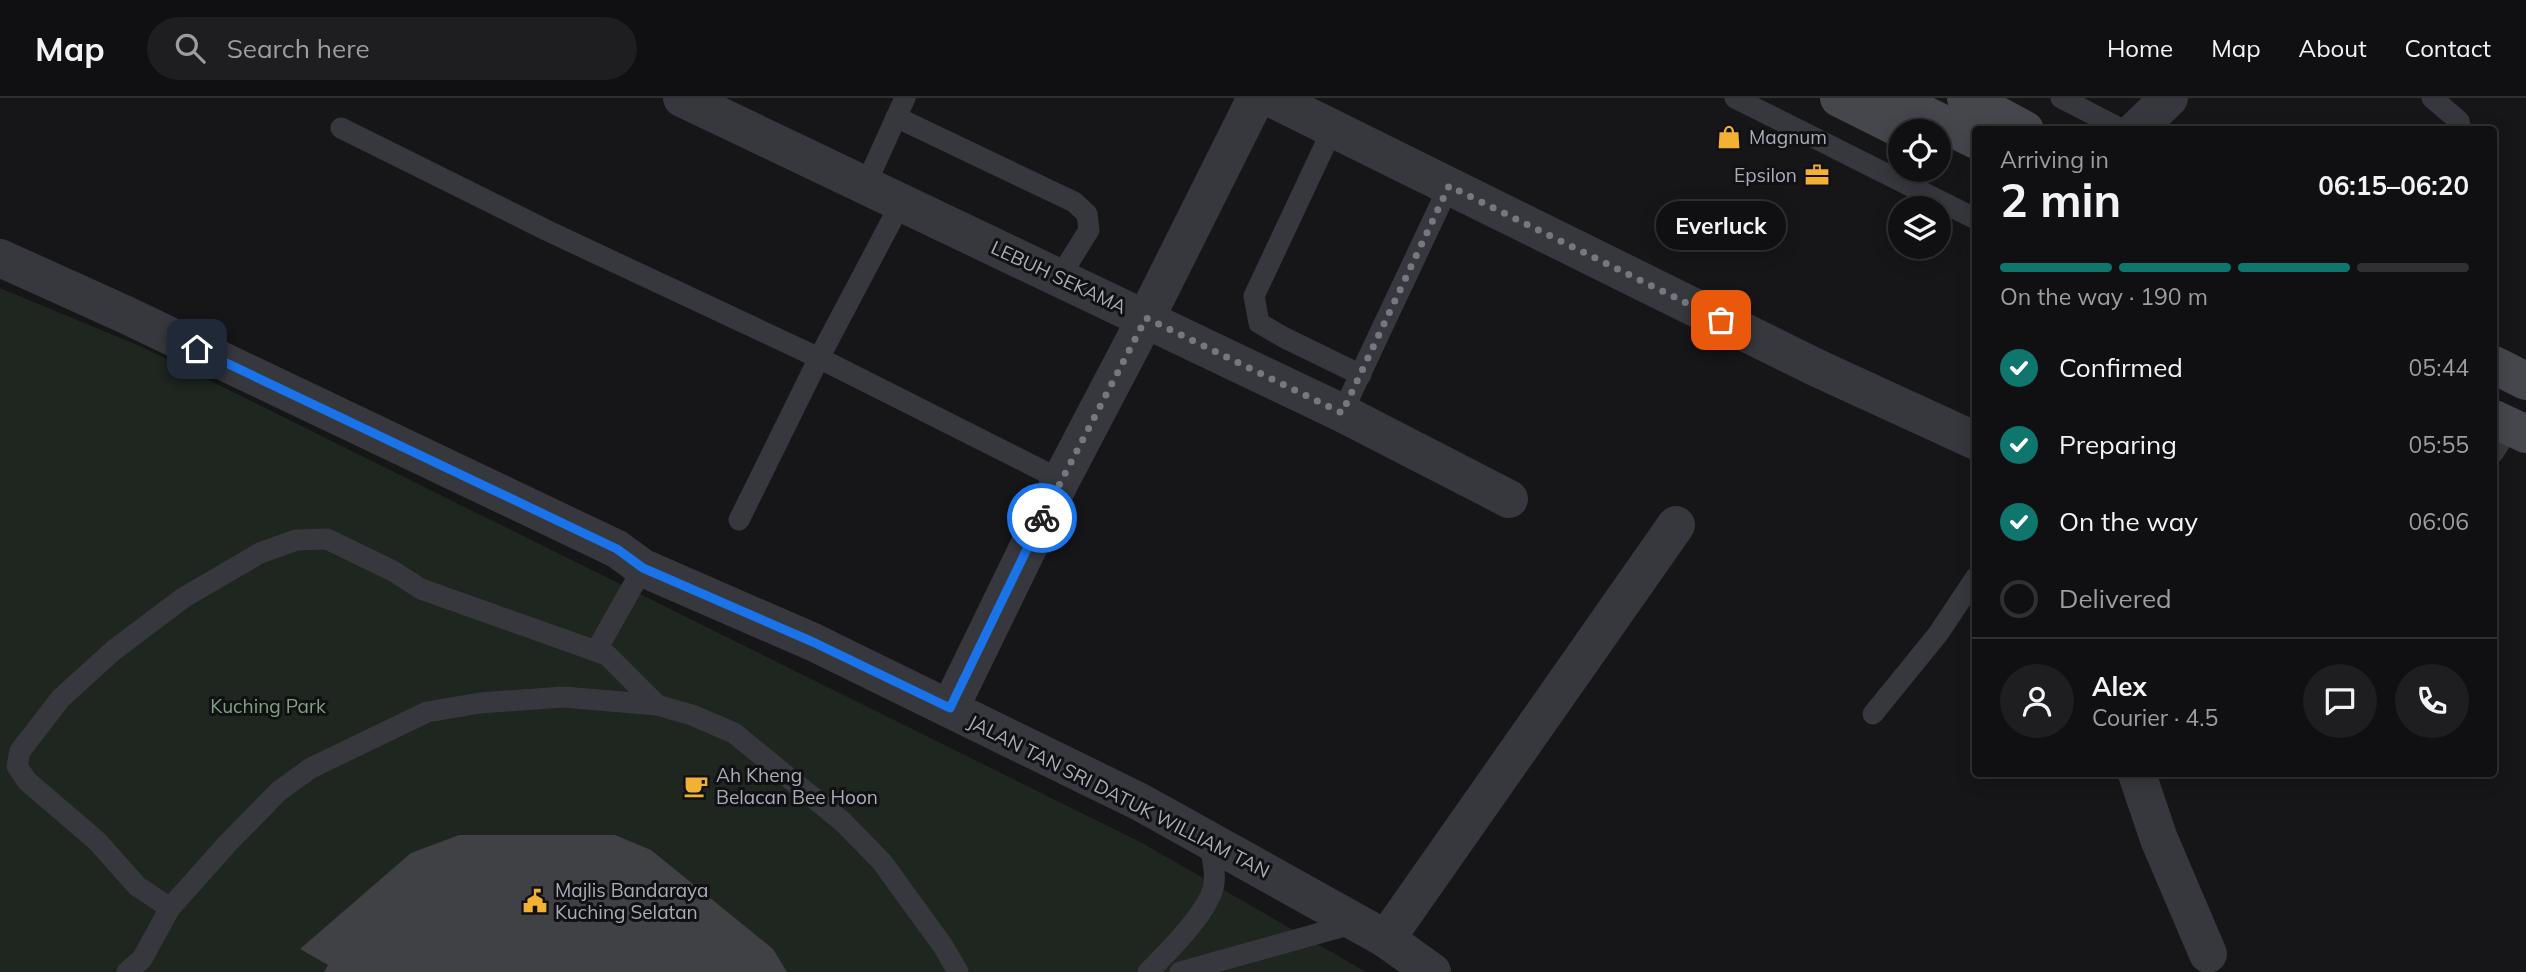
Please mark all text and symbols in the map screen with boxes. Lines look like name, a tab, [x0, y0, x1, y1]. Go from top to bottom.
search box	[147, 17, 637, 80]
text: Map	[35, 28, 105, 69]
icon: search	[171, 29, 209, 67]
text: Search here	[227, 32, 370, 65]
text: Home	[2107, 33, 2173, 63]
text: Map	[2211, 33, 2261, 63]
text: About	[2299, 33, 2367, 63]
text: Contact	[2405, 33, 2491, 63]
map controls	[1888, 119, 1951, 259]
button: locate	[1888, 119, 1951, 182]
shop icon: Magnum	[1715, 123, 1743, 151]
place label: Magnum	[1749, 125, 1827, 149]
text: Arriving in	[2000, 145, 2109, 174]
office icon: Epsilon	[1803, 161, 1831, 189]
place label: Epsilon	[1734, 163, 1797, 187]
text: 06:15–06:20	[2318, 169, 2469, 202]
text: 2 min	[2000, 171, 2121, 229]
button: layers	[1888, 196, 1951, 259]
callout: Everluck	[1656, 201, 1786, 250]
text: Everluck	[1675, 211, 1767, 240]
street label: LEBUH SEKAMA	[987, 235, 1131, 319]
text: On the way · 190 m	[2000, 282, 2208, 311]
pin	[1691, 290, 1751, 350]
icon: bag	[1702, 301, 1740, 339]
pin	[167, 319, 227, 379]
icon: home	[178, 330, 216, 368]
icon: check	[2000, 349, 2038, 387]
text: Confirmed	[2059, 351, 2183, 384]
text: 05:44	[2409, 353, 2469, 382]
icon: check	[2000, 426, 2038, 464]
text: Preparing	[2059, 428, 2177, 461]
text: 05:55	[2409, 430, 2469, 459]
courier	[1007, 483, 1077, 553]
icon: bike	[1023, 499, 1061, 537]
icon: check	[2000, 503, 2038, 541]
text: On the way	[2059, 505, 2198, 538]
text: 06:06	[2409, 507, 2469, 536]
text: Delivered	[2059, 582, 2172, 615]
button: person	[2000, 664, 2074, 738]
button: chat	[2303, 664, 2377, 738]
button: phone	[2395, 664, 2469, 738]
text: Alex	[2092, 670, 2147, 703]
park label: Kuching Park	[210, 694, 326, 718]
text: Courier · 4.5	[2092, 703, 2218, 732]
street label: JALAN TAN SRI DATUK WILLIAM TAN	[964, 709, 1274, 883]
place label: Ah Kheng Belacan Bee Hoon	[716, 763, 878, 809]
cafe icon: Ah Kheng Belacan Bee Hoon	[682, 772, 710, 800]
place label: Majlis Bandaraya Kuching Selatan	[555, 878, 708, 924]
public building icon: Majlis Bandaraya Kuching Selatan	[521, 887, 549, 915]

